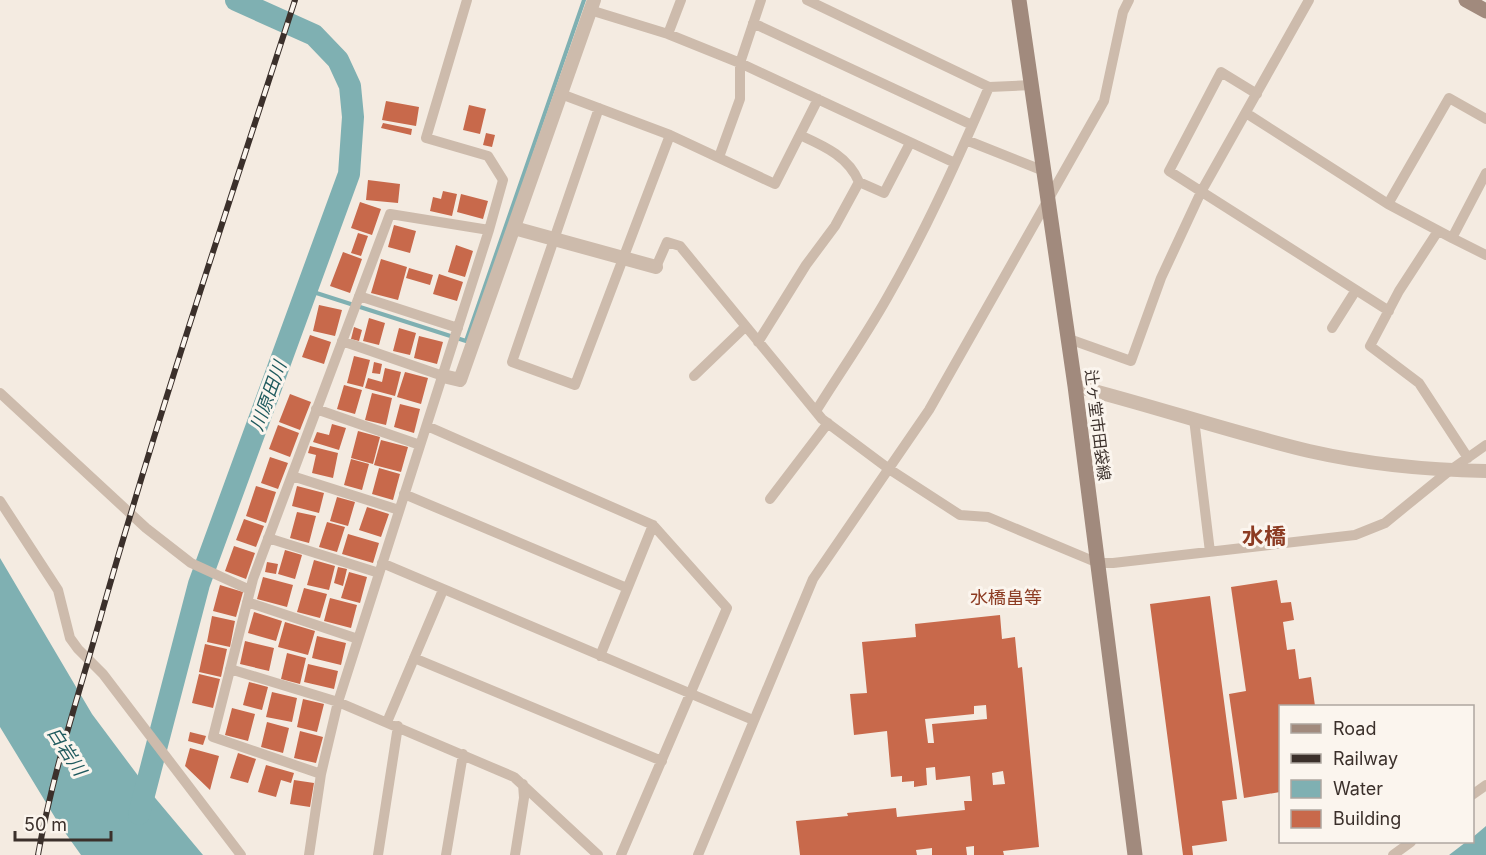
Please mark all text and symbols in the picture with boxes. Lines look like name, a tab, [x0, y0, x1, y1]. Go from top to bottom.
water label: 川原田川	[246, 357, 291, 433]
street label: 辻ヶ堂市田袋線	[1081, 368, 1115, 482]
district label: 水橋	[1242, 523, 1286, 549]
district label: 水橋畠等	[970, 587, 1042, 608]
legend	[1279, 705, 1474, 843]
text: Road	[1333, 718, 1376, 739]
water label: 白岩川	[43, 723, 92, 781]
text: Railway	[1333, 748, 1398, 769]
text: Water	[1333, 778, 1383, 799]
scale bar	[15, 804, 111, 842]
text: Building	[1333, 808, 1401, 829]
text: 50 m	[24, 814, 67, 835]

